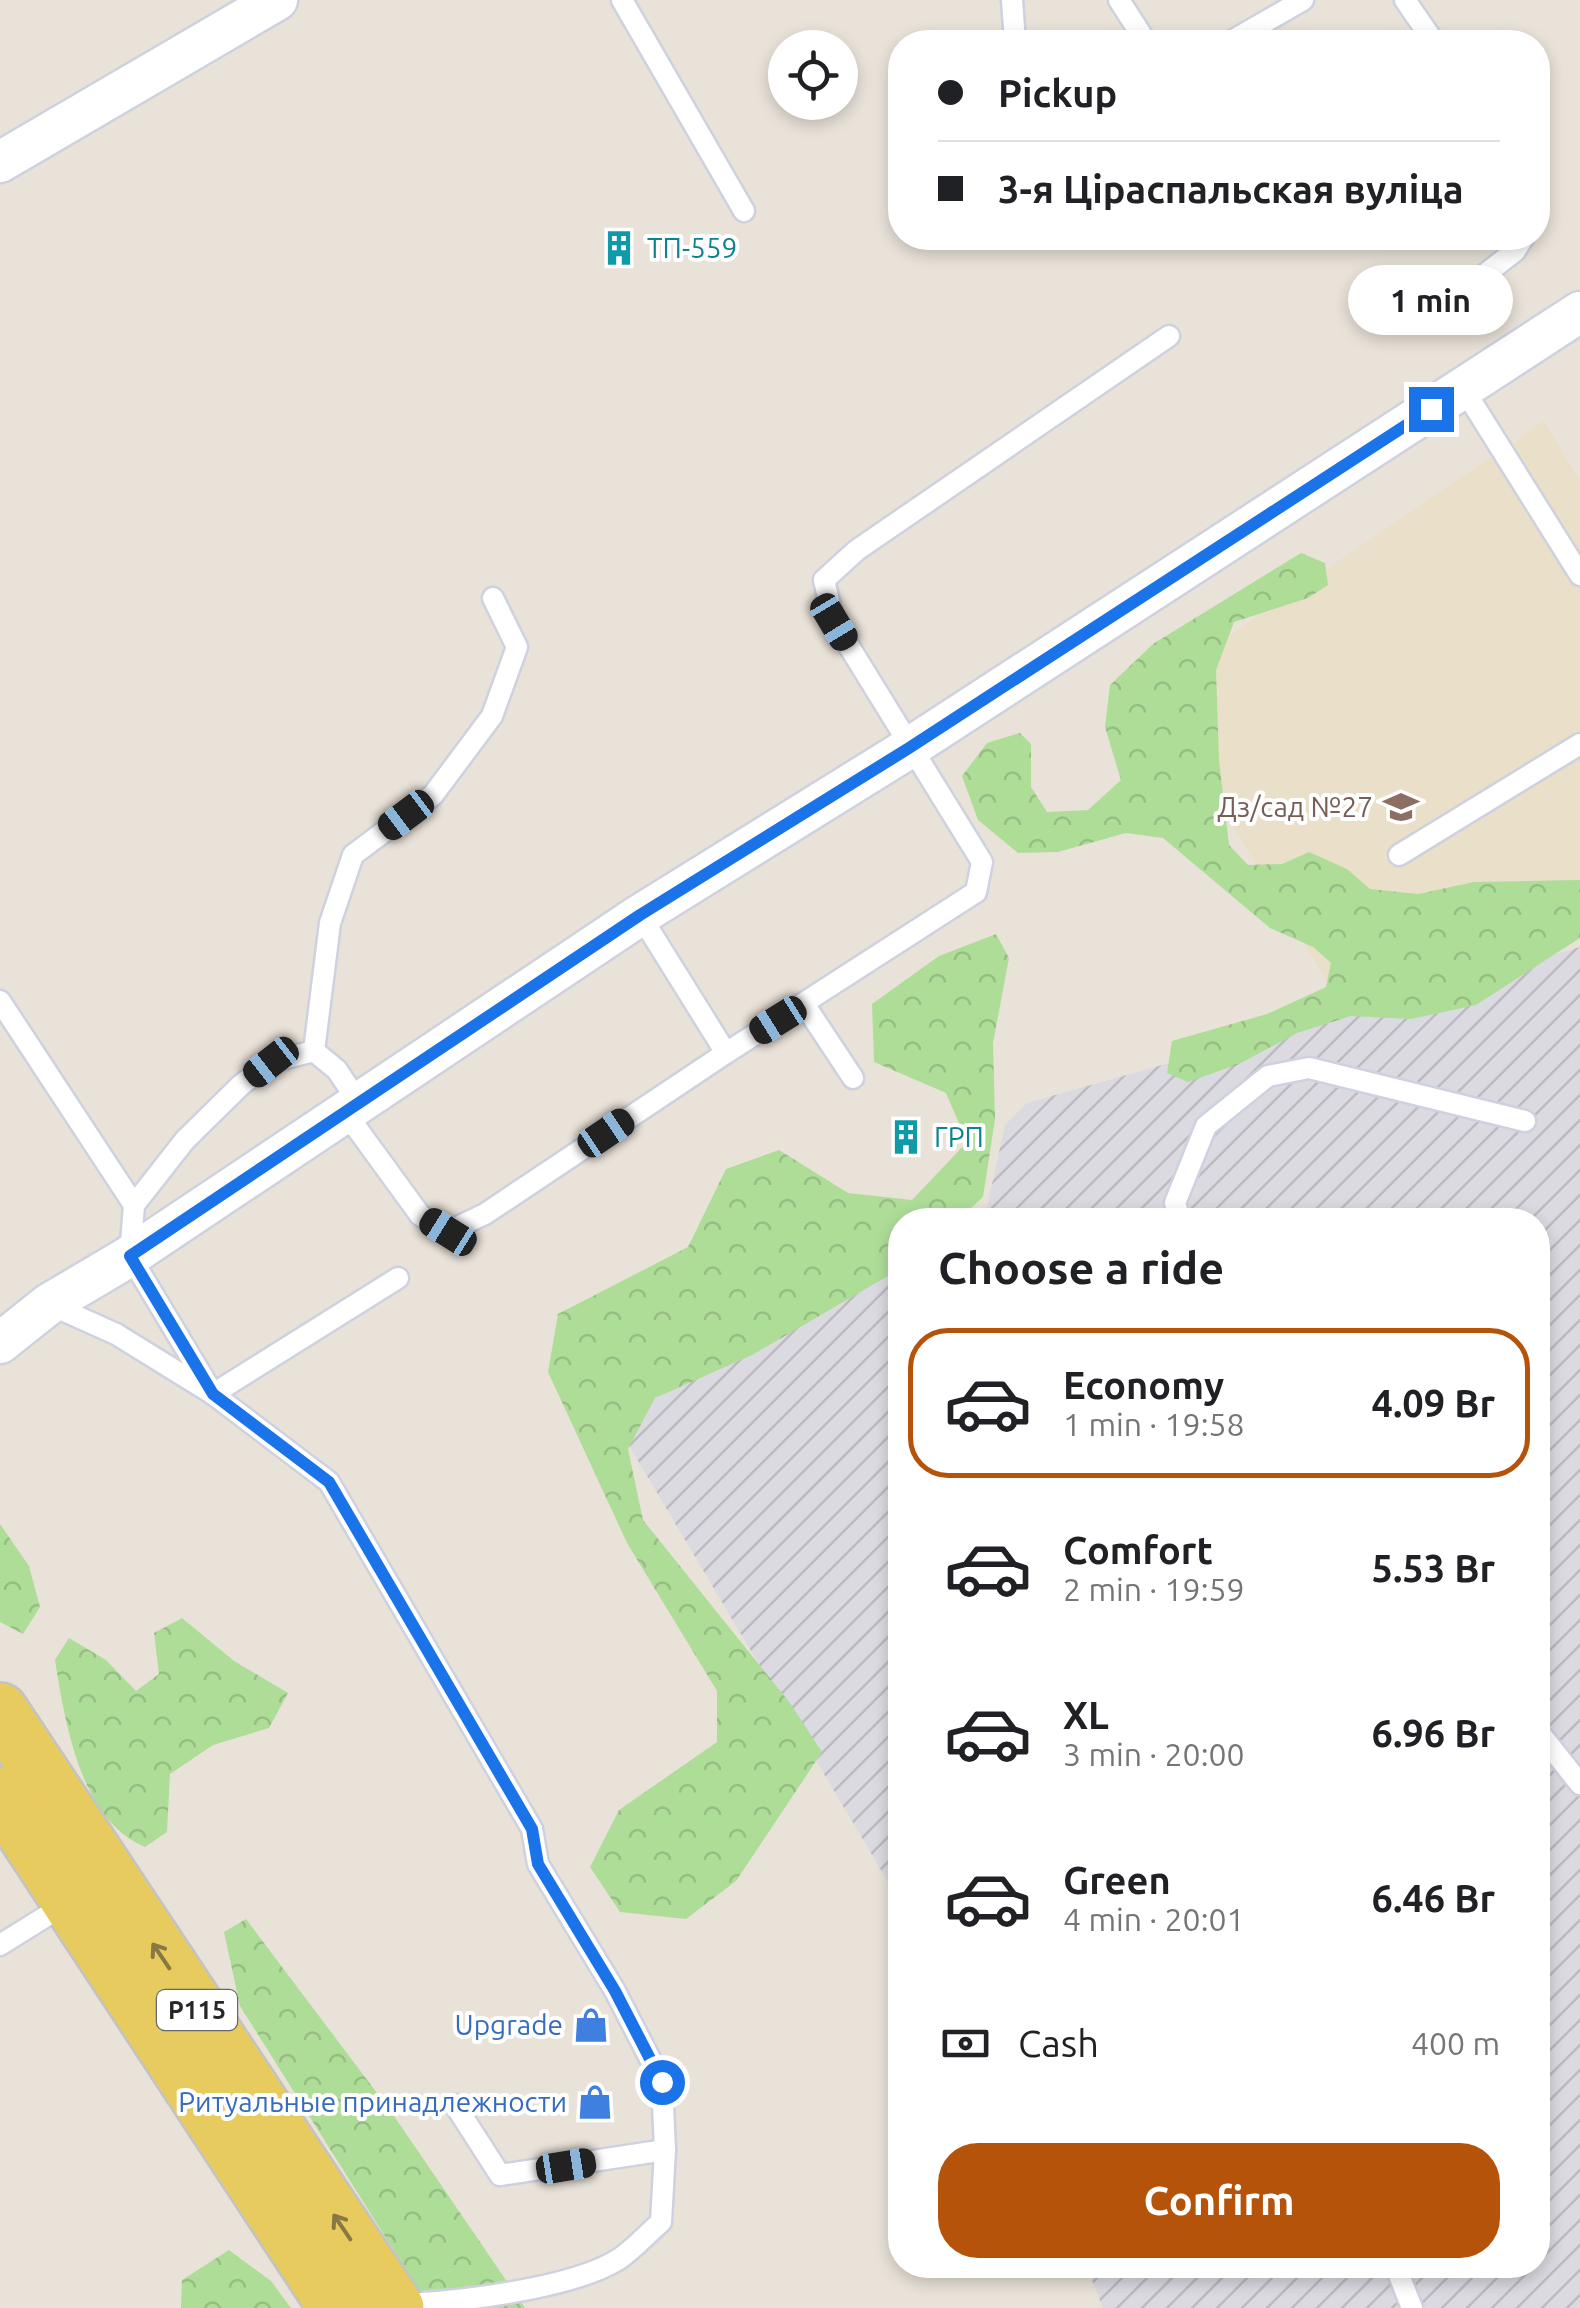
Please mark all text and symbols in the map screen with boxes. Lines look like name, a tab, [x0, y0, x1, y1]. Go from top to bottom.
map controls	[768, 30, 858, 120]
button: locate	[768, 30, 858, 120]
text: Pickup	[998, 72, 1117, 114]
text: 3-я Ціраспальская вуліца	[998, 168, 1464, 210]
building icon: ТП-559	[600, 229, 638, 267]
place label: ТП-559	[647, 232, 737, 263]
callout: 1 min	[1348, 264, 1514, 334]
text: 1 min	[1390, 282, 1471, 318]
route end	[1409, 387, 1454, 432]
car	[806, 589, 862, 655]
car	[373, 785, 439, 845]
school or university icon: Дз/сад №27	[1382, 788, 1420, 826]
place label: Дз/сад №27	[1217, 791, 1373, 822]
car	[745, 991, 811, 1049]
car	[238, 1032, 304, 1092]
car	[573, 1104, 639, 1162]
building icon: ГРП	[887, 1118, 925, 1156]
place label: ГРП	[934, 1121, 984, 1152]
car	[415, 1203, 481, 1261]
text: Choose a ride	[938, 1242, 1224, 1293]
icon: car	[943, 1358, 1033, 1448]
text: Economy	[1063, 1364, 1224, 1406]
text: 4.09 Br	[1372, 1382, 1495, 1424]
text: 1 min · 19:58	[1063, 1406, 1245, 1442]
icon: car	[943, 1523, 1033, 1613]
text: Comfort	[1063, 1529, 1213, 1571]
text: 5.53 Br	[1372, 1547, 1495, 1589]
text: 2 min · 19:59	[1063, 1571, 1245, 1607]
icon: car	[943, 1688, 1033, 1778]
text: XL	[1063, 1694, 1109, 1736]
text: 6.96 Br	[1372, 1712, 1495, 1754]
text: 3 min · 20:00	[1063, 1736, 1245, 1772]
icon: car	[943, 1853, 1033, 1943]
text: Green	[1063, 1859, 1171, 1901]
text: 6.46 Br	[1372, 1877, 1495, 1919]
text: 4 min · 20:01	[1063, 1901, 1245, 1937]
one-way arrow	[151, 1943, 172, 1971]
road number: Р115	[157, 1990, 237, 2030]
shop icon: Upgrade	[572, 2006, 610, 2044]
place label: Upgrade	[455, 2009, 563, 2040]
icon: cash	[938, 2016, 993, 2071]
text: Cash	[1018, 2022, 1099, 2064]
text: 400 m	[1411, 2025, 1500, 2061]
route start	[640, 2060, 685, 2105]
shop icon: Ритуальные принадлежности	[576, 2083, 614, 2121]
place label: Ритуальные принадлежности	[178, 2086, 567, 2117]
button: Confirm	[938, 2143, 1500, 2258]
car	[534, 2146, 598, 2186]
one-way arrow	[331, 2213, 352, 2241]

